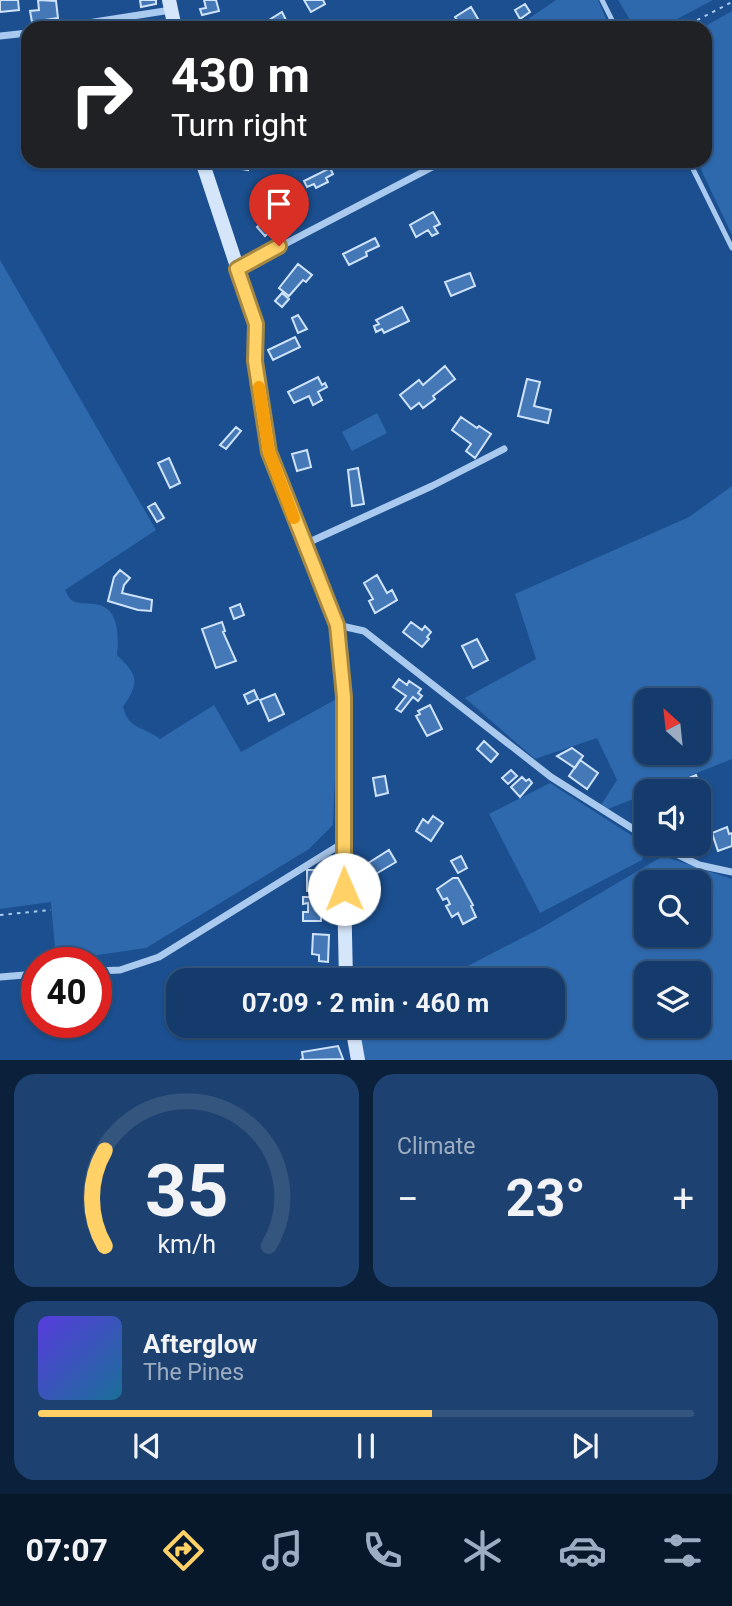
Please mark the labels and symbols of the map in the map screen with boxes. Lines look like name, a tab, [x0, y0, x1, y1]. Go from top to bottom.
pin	[249, 174, 309, 246]
north arrow	[634, 688, 710, 765]
position arrow	[307, 852, 381, 926]
speed limit sign: 40	[21, 947, 112, 1038]

